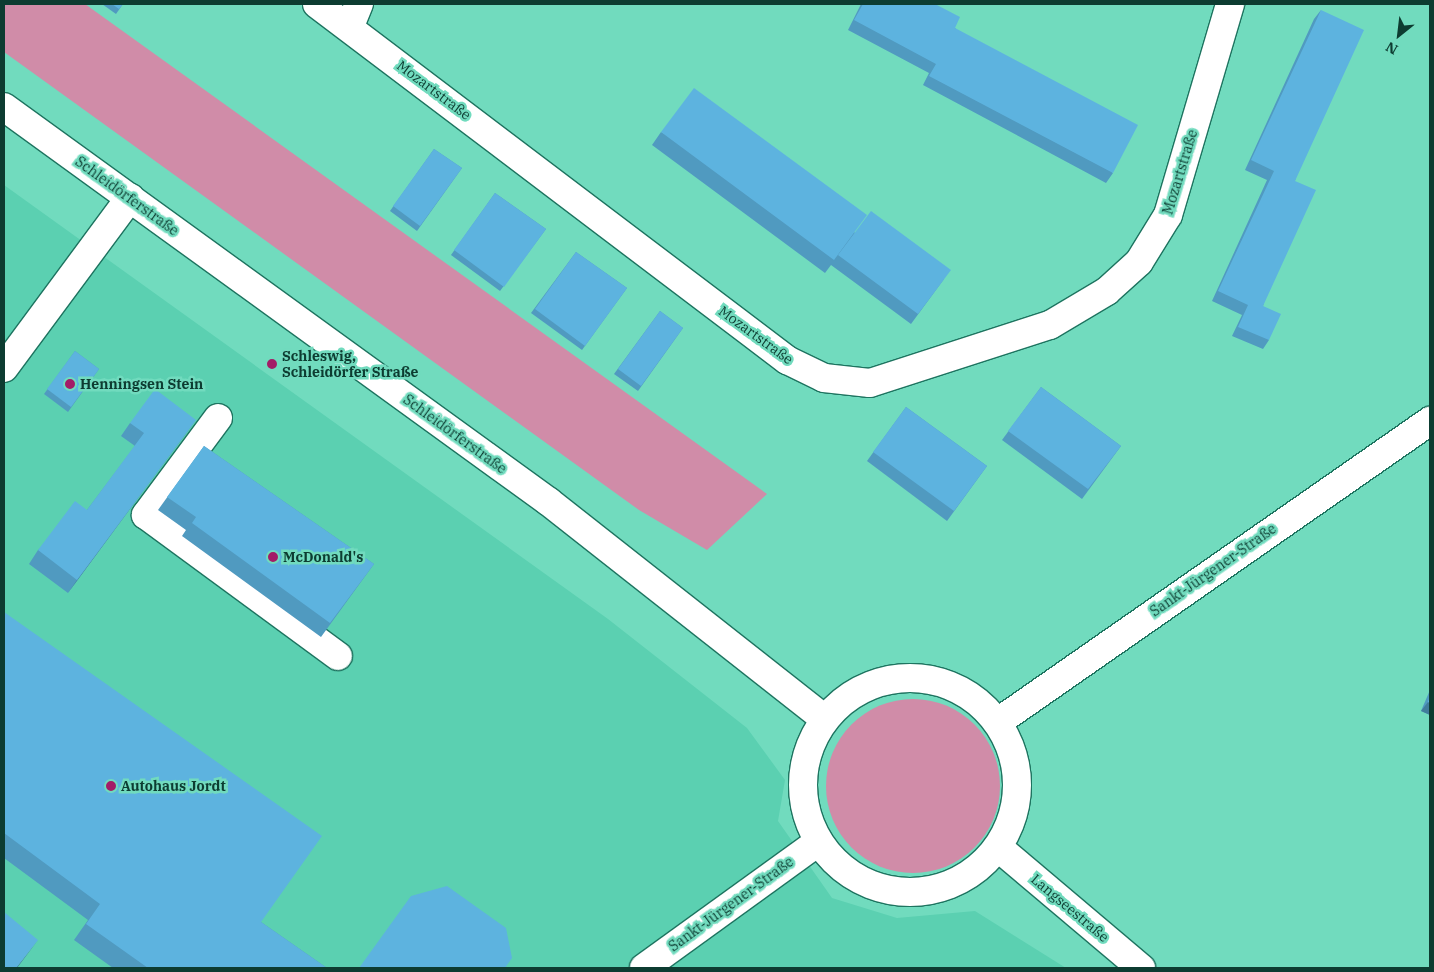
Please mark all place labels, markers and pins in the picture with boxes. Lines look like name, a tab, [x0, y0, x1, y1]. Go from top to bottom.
place label: Schleswig, Schleidörfer Straße	[282, 348, 419, 381]
marker: Schleswig, Schleidörfer Straße	[266, 358, 278, 370]
place label: Henningsen Stein	[80, 376, 203, 392]
marker: Henningsen Stein	[64, 378, 76, 390]
place label: McDonald's	[283, 549, 363, 565]
marker: McDonald's	[267, 551, 279, 563]
place label: Autohaus Jordt	[121, 778, 226, 794]
marker: Autohaus Jordt	[105, 780, 117, 792]

